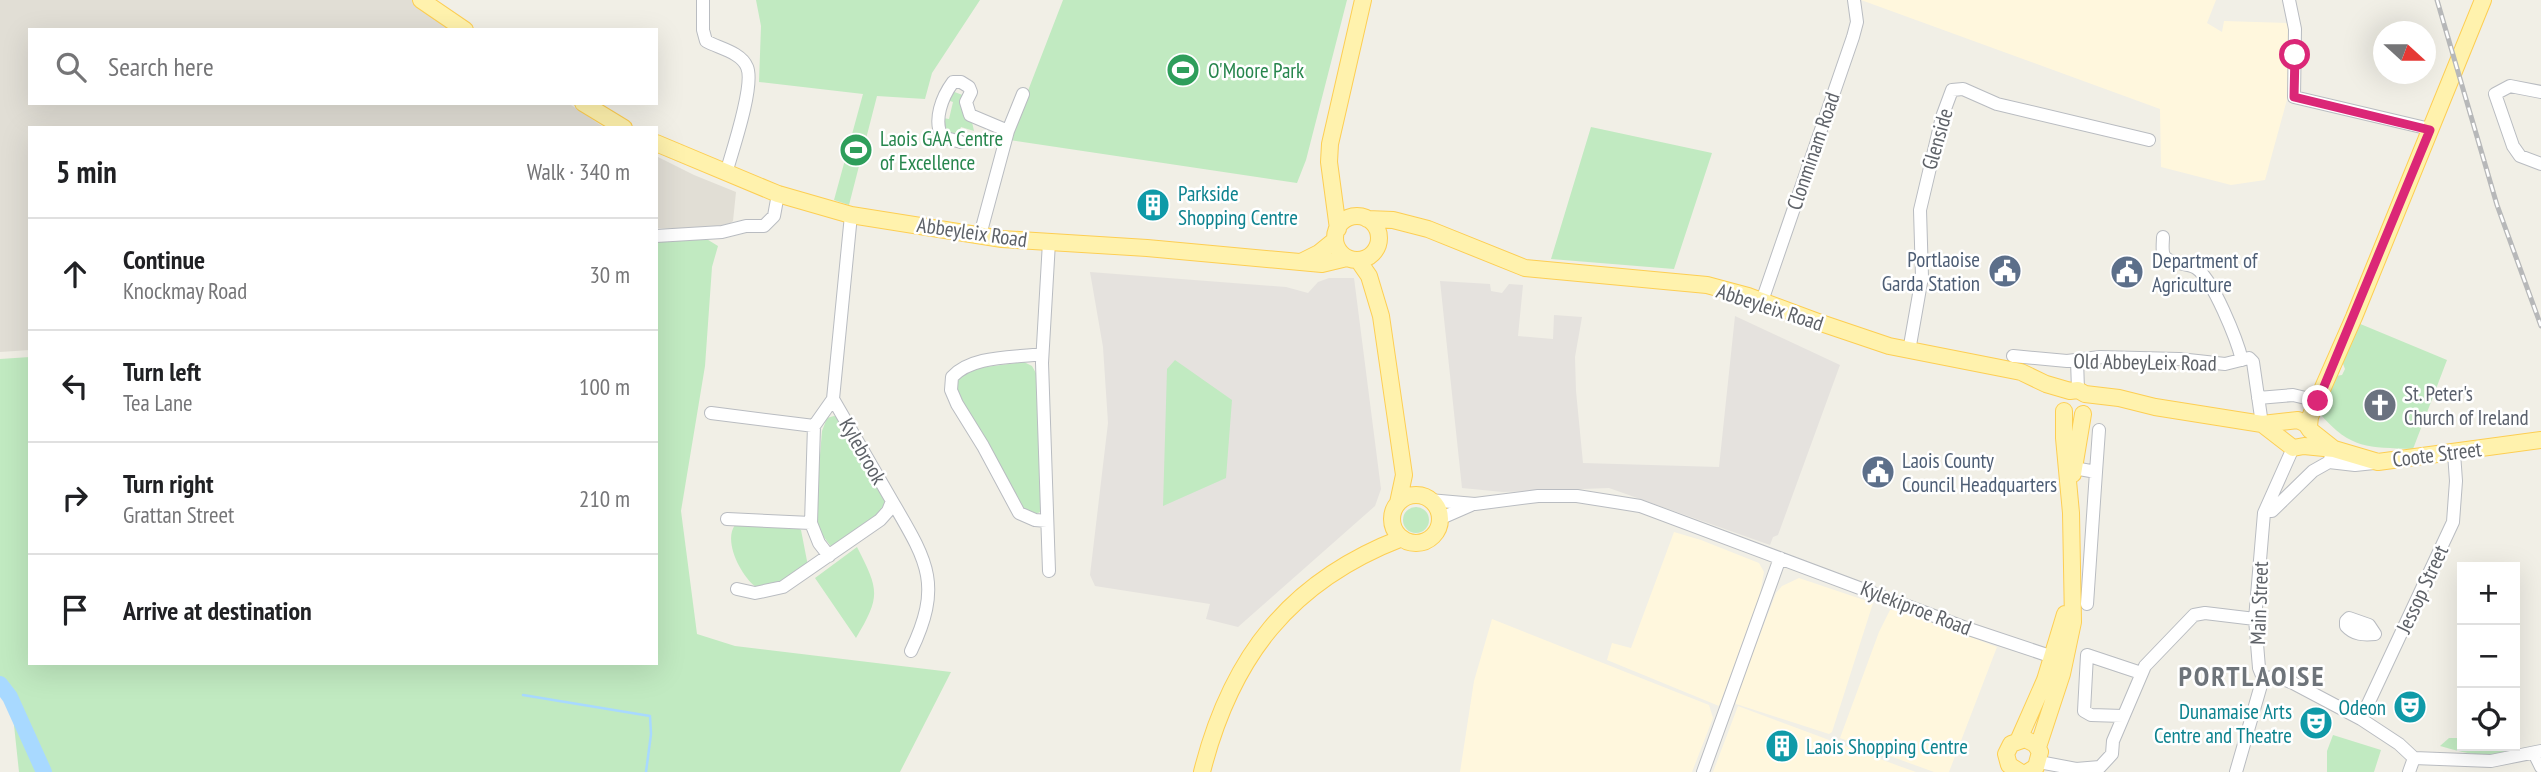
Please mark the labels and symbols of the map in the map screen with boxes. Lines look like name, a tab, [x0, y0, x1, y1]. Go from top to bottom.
north arrow	[2373, 21, 2436, 84]
route start	[2279, 39, 2310, 70]
sports icon: O'Moore Park	[1164, 51, 1202, 89]
place label: O'Moore Park	[1208, 57, 1304, 84]
street label: Clonminam Road	[1780, 89, 1846, 213]
street label: Glenside	[1915, 105, 1959, 173]
place label: Laois GAA Centre of Excellence	[880, 125, 1003, 176]
sports icon: Laois GAA Centre of Excellence	[837, 131, 875, 169]
place label: Parkside Shopping Centre	[1178, 180, 1298, 231]
building icon: Parkside Shopping Centre	[1134, 186, 1172, 224]
street label: Abbeyleix Road	[915, 211, 1029, 253]
place label: Portlaoise Garda Station	[1882, 246, 1980, 297]
place label: Department of Agriculture	[2152, 247, 2258, 298]
public building icon: Portlaoise Garda Station	[1986, 252, 2024, 290]
public building icon: Department of Agriculture	[2108, 253, 2146, 291]
street label: Abbeyleix Road	[1713, 277, 1827, 337]
street label: Old AbbeyLeix Road	[2073, 347, 2217, 377]
place label: St. Peter's Church of Ireland	[2404, 380, 2529, 431]
route end	[2302, 385, 2333, 416]
church icon: St. Peter's Church of Ireland	[2361, 386, 2399, 424]
street label: Kylebrook	[833, 413, 893, 489]
street label: Coote Street	[2391, 435, 2483, 473]
place label: Laois County Council Headquarters	[1902, 447, 2057, 498]
public building icon: Laois County Council Headquarters	[1859, 453, 1897, 491]
street label: Jessop Street	[2389, 540, 2454, 638]
street label: Main Street	[2244, 561, 2274, 645]
street label: Kylekiproe Road	[1857, 575, 1975, 641]
district label: PORTLAOISE	[2179, 657, 2325, 694]
theatre icon: Odeon	[2391, 688, 2429, 726]
place label: Odeon	[2339, 694, 2386, 721]
place label: Dunamaise Arts Centre and Theatre	[2154, 698, 2292, 749]
theatre icon: Dunamaise Arts Centre and Theatre	[2297, 704, 2335, 742]
building icon: Laois Shopping Centre	[1763, 727, 1801, 765]
place label: Laois Shopping Centre	[1806, 733, 1968, 760]

